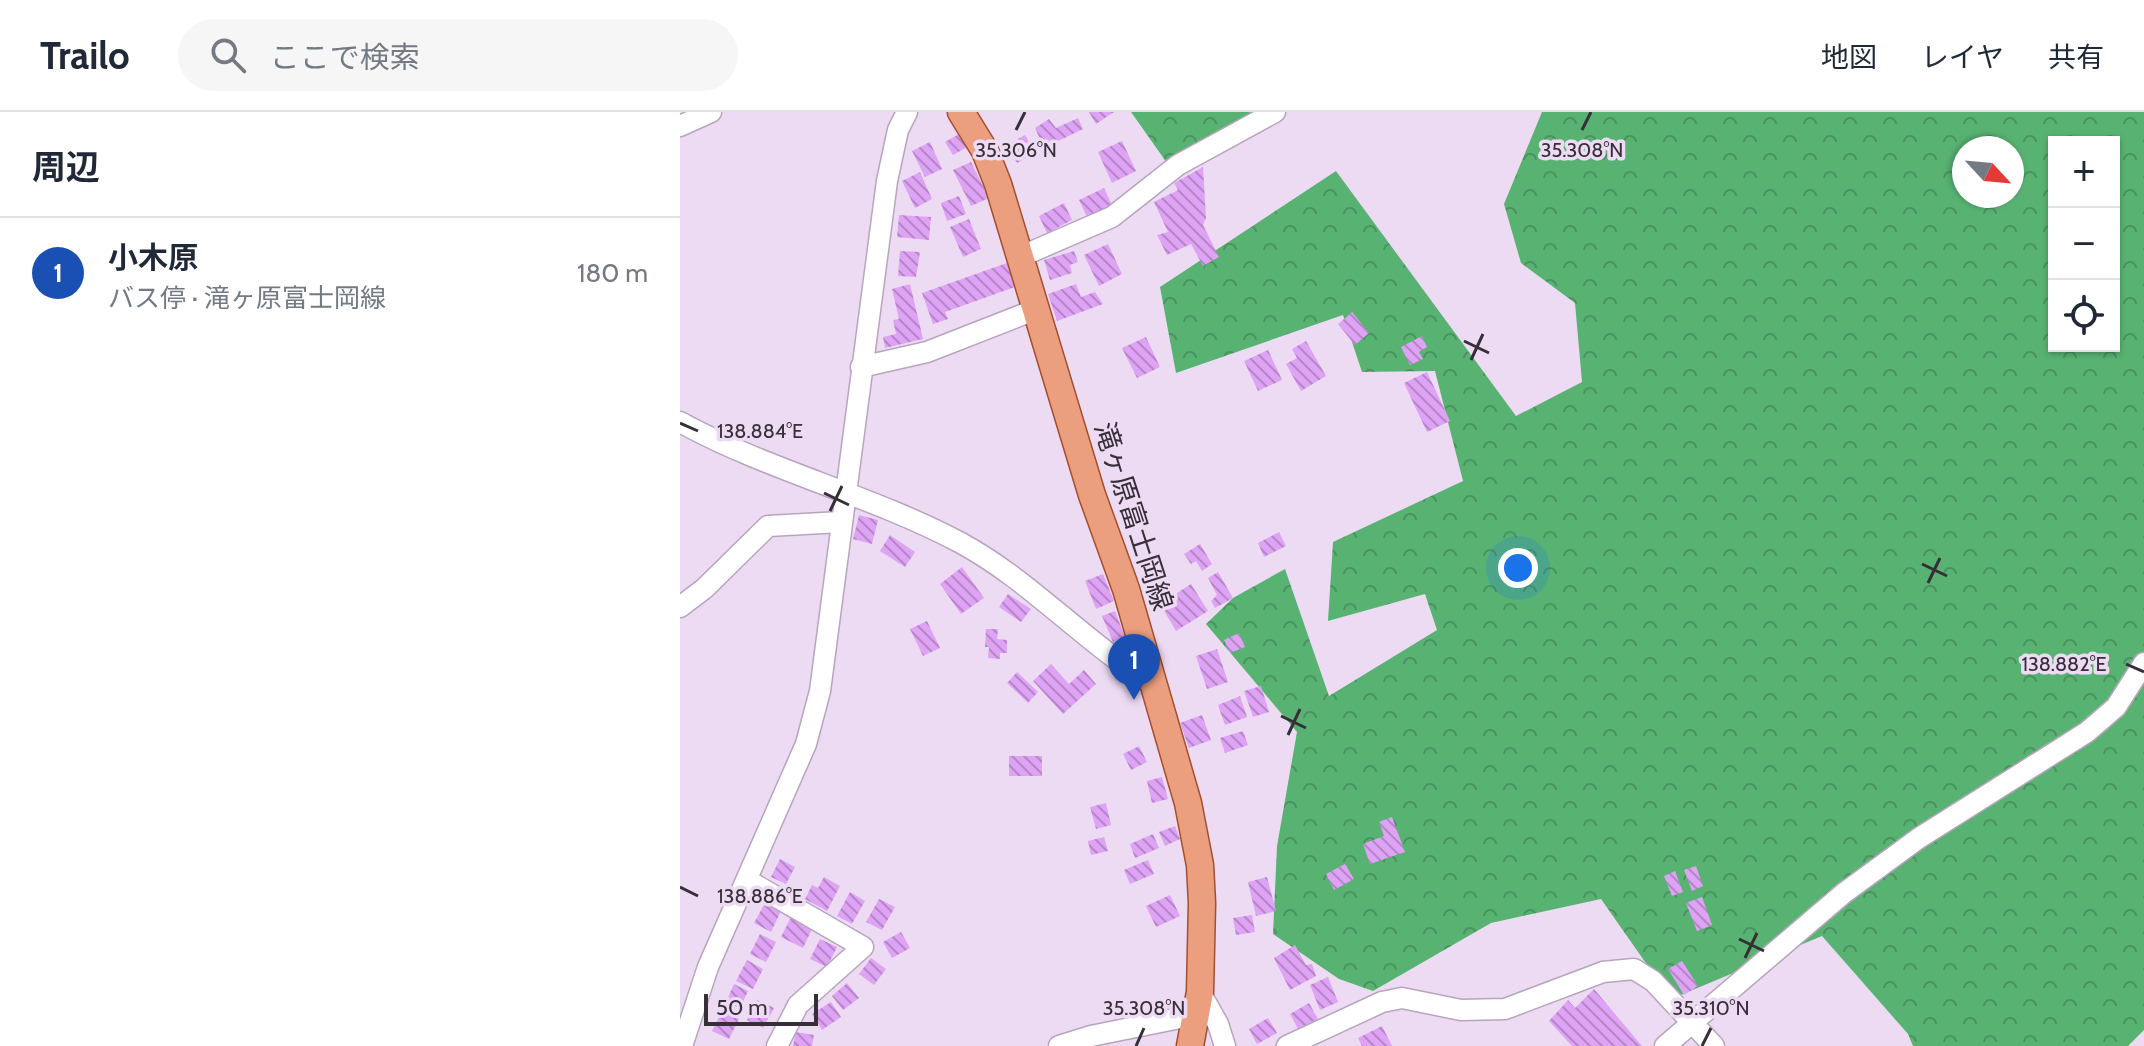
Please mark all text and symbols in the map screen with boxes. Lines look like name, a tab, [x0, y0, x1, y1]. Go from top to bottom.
search box	[178, 19, 738, 91]
text: Trailo	[40, 32, 130, 79]
icon: search	[206, 33, 250, 77]
text: ここで検索	[270, 39, 420, 76]
text: 地図	[1821, 40, 1877, 74]
text: レイヤ	[1921, 40, 2004, 74]
text: 共有	[2048, 40, 2104, 74]
north arrow	[1952, 136, 2024, 208]
map controls	[2048, 136, 2120, 352]
button: +	[2048, 136, 2120, 208]
text: 35.306°N	[975, 138, 1057, 162]
text: 35.308°N	[1541, 138, 1623, 162]
text: 周辺	[32, 146, 100, 188]
button: −	[2048, 208, 2120, 280]
text: 小木原	[108, 239, 198, 276]
text: 1	[53, 257, 63, 289]
text: 180 m	[577, 257, 648, 289]
button: locate	[2048, 280, 2120, 352]
text: バス停 · 滝ヶ原富士岡線	[108, 282, 386, 314]
street label: 滝ヶ原富士岡線	[1088, 418, 1180, 614]
text: 138.884°E	[717, 419, 803, 443]
your location	[1498, 548, 1538, 588]
pin: 1	[1108, 634, 1160, 700]
text: 138.882°E	[2021, 652, 2107, 676]
text: 138.886°E	[717, 884, 803, 908]
scale bar	[704, 990, 818, 1026]
text: 50 m	[716, 994, 768, 1021]
text: 35.308°N	[1103, 996, 1185, 1020]
text: 35.310°N	[1673, 996, 1750, 1020]

